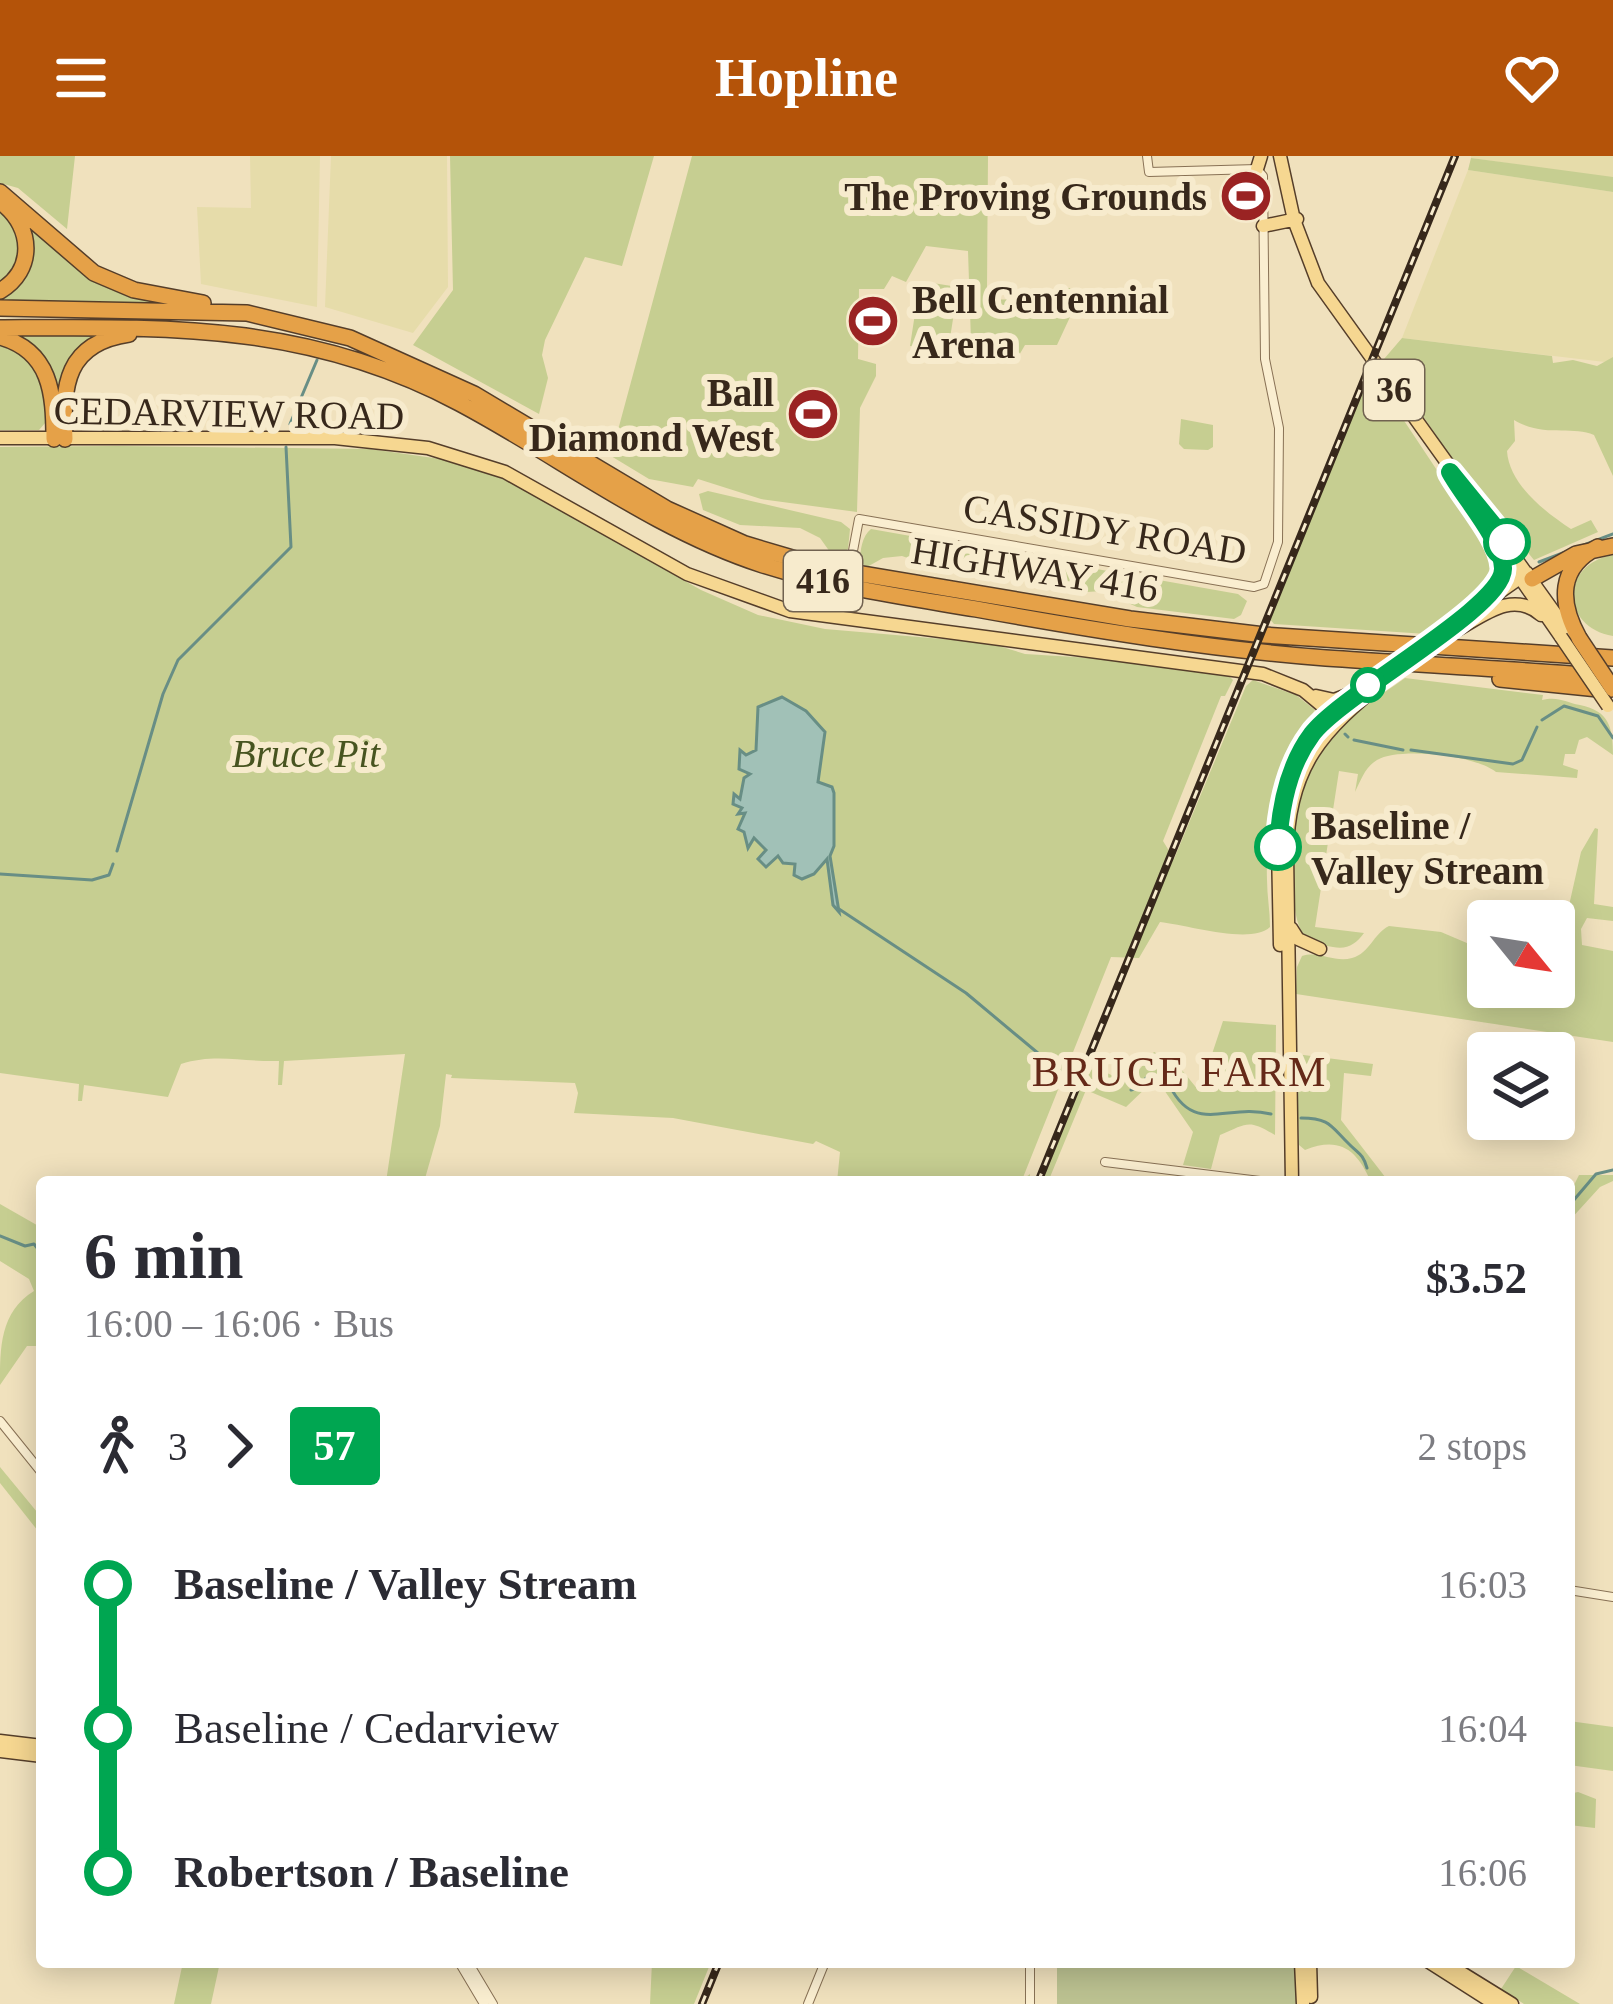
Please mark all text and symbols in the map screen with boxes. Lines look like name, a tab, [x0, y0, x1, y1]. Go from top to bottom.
icon: menu	[48, 45, 114, 111]
icon: heart	[1499, 45, 1565, 111]
text: Hopline	[715, 48, 898, 108]
sports icon: The Proving Grounds	[1218, 168, 1274, 224]
place label: The Proving Grounds	[844, 175, 1207, 219]
place label: Bell Centennial Arena	[912, 278, 1169, 366]
sports icon: Bell Centennial Arena	[845, 293, 901, 349]
road number: 36	[1364, 360, 1424, 420]
place label: Ball Diamond West	[529, 371, 774, 459]
sports icon: Ball Diamond West	[785, 386, 841, 442]
street label: CEDARVIEW ROAD	[53, 388, 405, 438]
street label: CASSIDY ROAD	[961, 485, 1249, 573]
unlabelled marker	[1485, 520, 1529, 564]
street label: HIGHWAY 416	[908, 528, 1162, 610]
road number: 416	[784, 551, 862, 611]
unlabelled marker	[1352, 669, 1384, 701]
park label: Bruce Pit	[232, 732, 381, 775]
place label: Baseline / Valley Stream	[1311, 804, 1544, 893]
marker: Baseline / Valley Stream	[1256, 825, 1300, 869]
north arrow	[1467, 900, 1575, 1008]
map controls	[1467, 900, 1575, 1140]
button: layers	[1467, 1032, 1575, 1140]
district label: BRUCE FARM	[1032, 1049, 1328, 1095]
text: 6 min	[84, 1219, 244, 1292]
text: $3.52	[1426, 1253, 1527, 1303]
text: 16:00 – 16:06 · Bus	[84, 1302, 394, 1345]
icon: walk	[84, 1413, 150, 1479]
icon: forward	[206, 1413, 272, 1479]
text: 57	[314, 1423, 356, 1469]
text: 3	[168, 1425, 188, 1468]
text: 2 stops	[1418, 1425, 1527, 1468]
text: Baseline / Valley Stream	[174, 1559, 637, 1609]
text: 16:03	[1438, 1563, 1527, 1606]
text: Baseline / Cedarview	[174, 1703, 559, 1753]
text: 16:04	[1438, 1707, 1527, 1750]
text: Robertson / Baseline	[174, 1847, 569, 1897]
text: 16:06	[1438, 1851, 1527, 1894]

